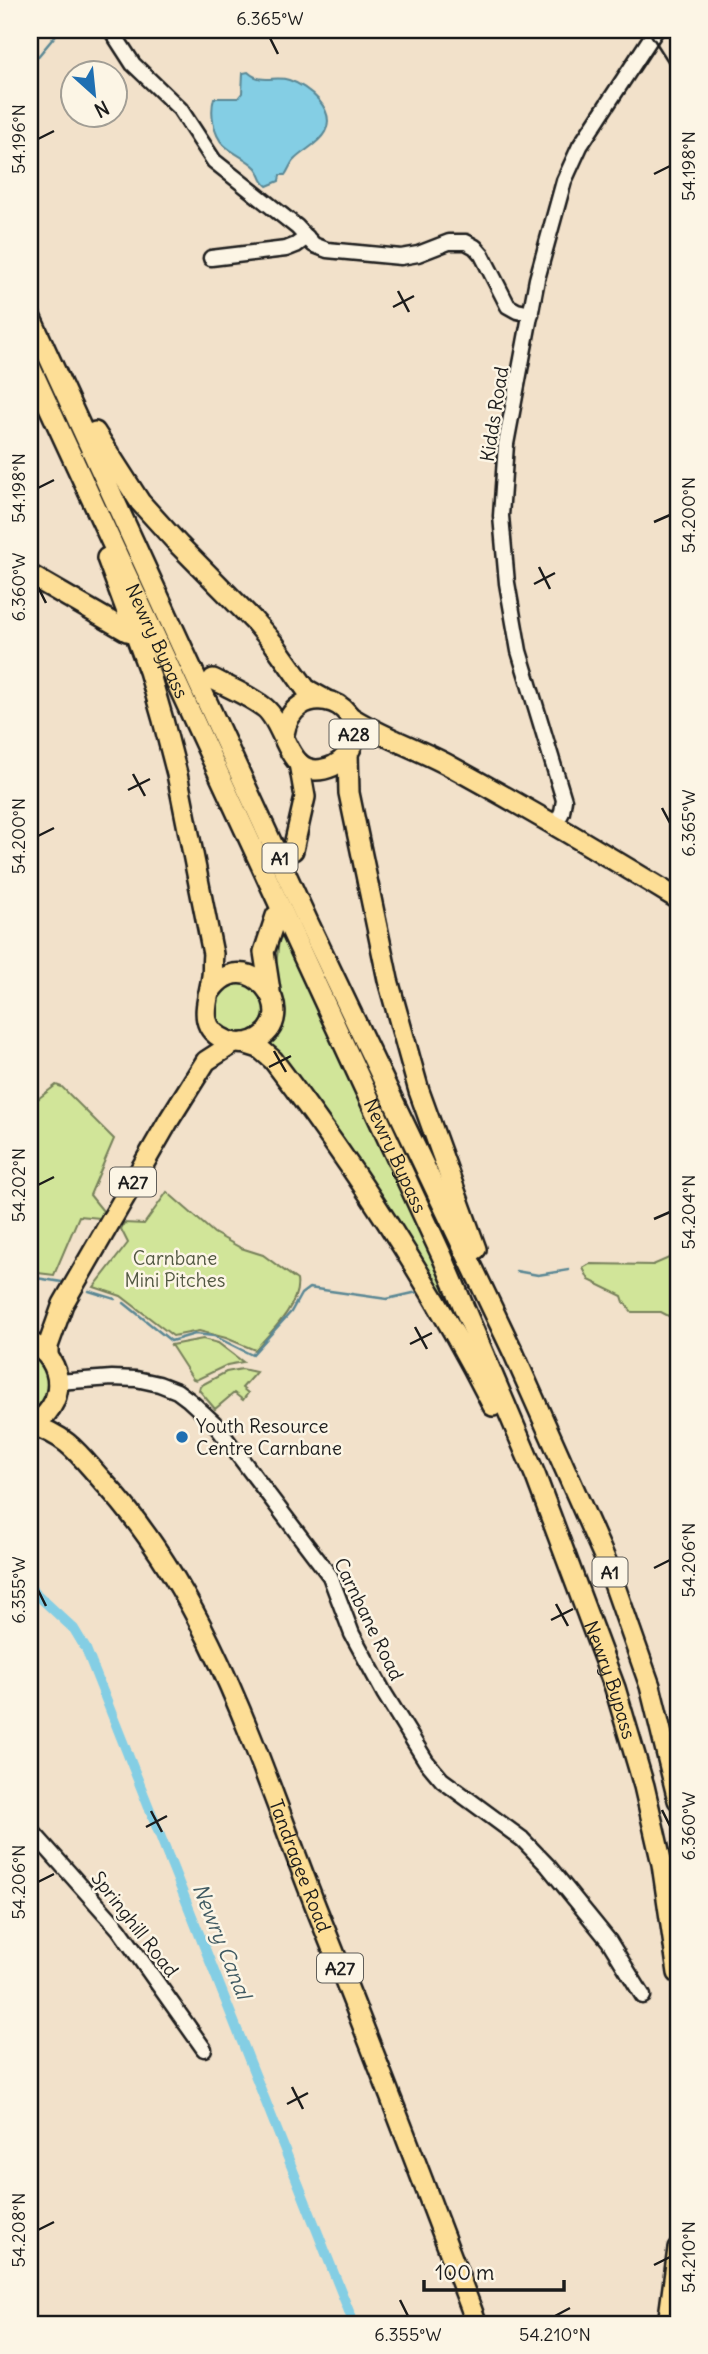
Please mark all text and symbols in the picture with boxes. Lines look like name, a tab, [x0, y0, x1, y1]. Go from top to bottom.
text: 6.365°W	[236, 7, 304, 30]
north arrow	[60, 60, 130, 130]
text: N	[90, 95, 113, 123]
text: 54.196°N	[7, 104, 30, 174]
text: 54.198°N	[677, 131, 700, 201]
street label: Kidds Road	[475, 365, 513, 463]
text: 54.198°N	[7, 453, 30, 523]
text: 54.200°N	[677, 477, 700, 553]
text: 6.360°W	[7, 553, 30, 621]
street label: Newry Bypass	[120, 580, 194, 702]
road number: A28	[330, 720, 378, 748]
text: 6.365°W	[677, 789, 700, 857]
text: 54.200°N	[7, 798, 30, 874]
road number: A1	[262, 844, 298, 872]
street label: Newry Bypass	[359, 1094, 432, 1217]
text: 54.202°N	[7, 1148, 30, 1222]
road number: A27	[110, 1168, 156, 1196]
text: 54.204°N	[677, 1174, 700, 1250]
park label: Carnbane Mini Pitches	[125, 1246, 225, 1292]
place label: Youth Resource Centre Carnbane	[196, 1414, 342, 1460]
marker: Youth Resource Centre Carnbane	[174, 1429, 190, 1445]
text: 54.206°N	[677, 1522, 700, 1598]
street label: Carnbane Road	[329, 1554, 409, 1684]
text: 6.355°W	[7, 1556, 30, 1624]
road number: A1	[592, 1558, 628, 1587]
street label: Newry Bypass	[579, 1617, 641, 1742]
text: 6.360°W	[677, 1792, 700, 1860]
street label: Tandragee Road	[264, 1796, 337, 1936]
text: 54.206°N	[7, 1844, 30, 1920]
street label: Springhill Road	[86, 1866, 184, 1982]
water label: Newry Canal	[187, 1879, 259, 2006]
road number: A27	[317, 1954, 363, 1982]
text: 54.208°N	[7, 2192, 30, 2268]
text: 54.210°N	[677, 2221, 700, 2293]
scale bar	[424, 2249, 564, 2293]
text: 100 m	[435, 2259, 494, 2286]
text: 6.355°W	[374, 2323, 442, 2346]
text: 54.210°N	[519, 2323, 591, 2346]

